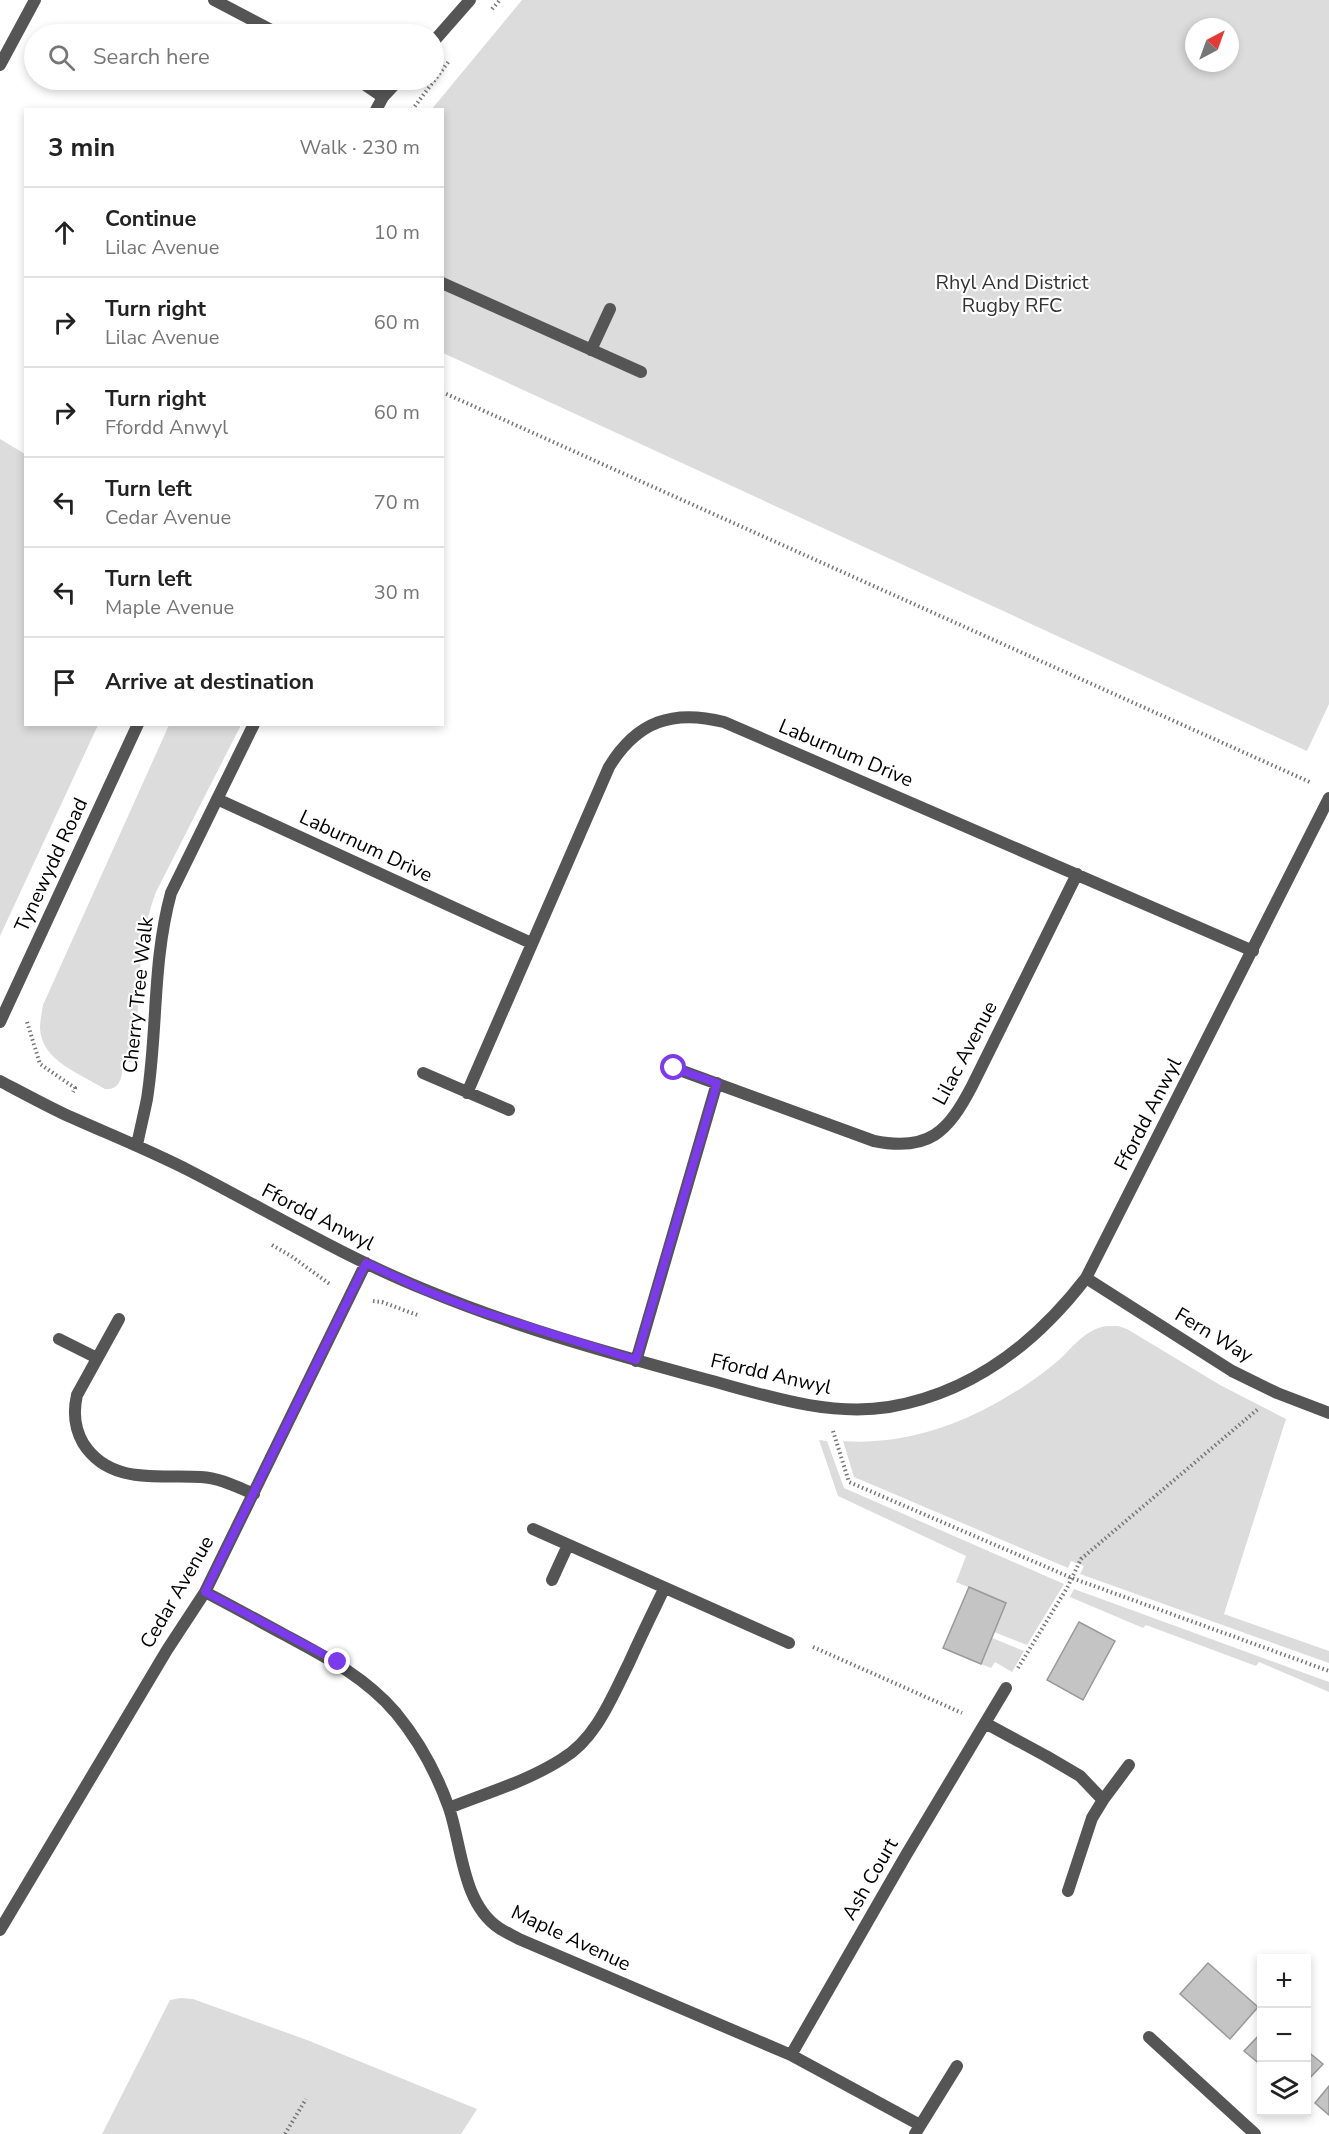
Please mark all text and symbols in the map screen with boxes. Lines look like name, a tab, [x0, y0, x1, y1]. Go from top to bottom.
north arrow	[1185, 18, 1239, 72]
search box	[24, 24, 444, 90]
icon: search	[45, 41, 78, 74]
text: Search here	[93, 42, 210, 72]
text: 3 min	[48, 130, 115, 165]
text: Walk · 230 m	[300, 134, 420, 161]
text: Continue	[105, 204, 196, 234]
icon: ahead	[48, 216, 81, 249]
text: 10 m	[374, 219, 420, 246]
text: Lilac Avenue	[105, 234, 220, 261]
park label: Rhyl And District Rugby RFC	[936, 269, 1089, 319]
text: Turn right	[105, 294, 206, 324]
icon: right	[48, 306, 81, 339]
text: 60 m	[374, 309, 420, 336]
text: Lilac Avenue	[105, 324, 220, 351]
text: Turn right	[105, 384, 206, 414]
icon: right	[48, 396, 81, 429]
text: 60 m	[374, 399, 420, 426]
text: Ffordd Anwyl	[105, 414, 228, 441]
text: Turn left	[105, 474, 192, 504]
icon: left	[48, 486, 81, 519]
text: 70 m	[374, 489, 420, 516]
text: Cedar Avenue	[105, 504, 231, 531]
text: Turn left	[105, 564, 192, 594]
icon: left	[48, 576, 81, 609]
text: 30 m	[374, 579, 420, 606]
text: Maple Avenue	[105, 594, 234, 621]
icon: arrive	[48, 666, 81, 699]
text: Arrive at destination	[105, 667, 314, 697]
street label: Laburnum Drive	[775, 712, 917, 794]
street label: Tynewydd Road	[8, 793, 94, 937]
street label: Laburnum Drive	[295, 803, 437, 889]
street label: Cherry Tree Walk	[116, 914, 160, 1075]
street label: Lilac Avenue	[926, 996, 1004, 1110]
street label: Ffordd Anwyl	[1108, 1053, 1188, 1175]
route start	[660, 1054, 686, 1080]
street label: Ffordd Anwyl	[257, 1177, 379, 1257]
street label: Fern Way	[1170, 1301, 1259, 1369]
street label: Ffordd Anwyl	[708, 1347, 834, 1401]
street label: Cedar Avenue	[134, 1531, 220, 1653]
route end	[324, 1648, 350, 1674]
street label: Ash Court	[836, 1832, 905, 1925]
street label: Maple Avenue	[507, 1898, 635, 1978]
map controls	[1257, 1954, 1311, 2116]
button: +	[1257, 1954, 1311, 2008]
button: −	[1257, 2008, 1311, 2062]
button: layers	[1257, 2062, 1311, 2116]

